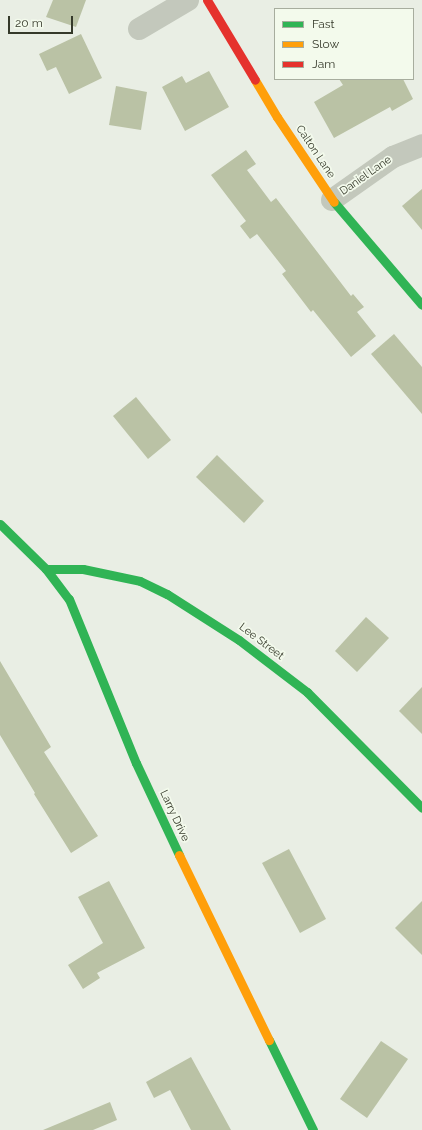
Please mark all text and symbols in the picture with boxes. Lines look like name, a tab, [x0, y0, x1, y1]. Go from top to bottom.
scale bar	[10, 8, 75, 34]
legend	[274, 8, 414, 80]
text: 20 m	[15, 16, 43, 30]
text: Fast	[312, 17, 335, 31]
text: Slow	[312, 37, 339, 51]
text: Jam	[312, 57, 335, 71]
street label: Calton Lane	[292, 123, 338, 181]
street label: Daniel Lane	[338, 153, 394, 199]
street label: Lee Street	[236, 621, 286, 663]
street label: Larry Drive	[156, 788, 192, 844]

